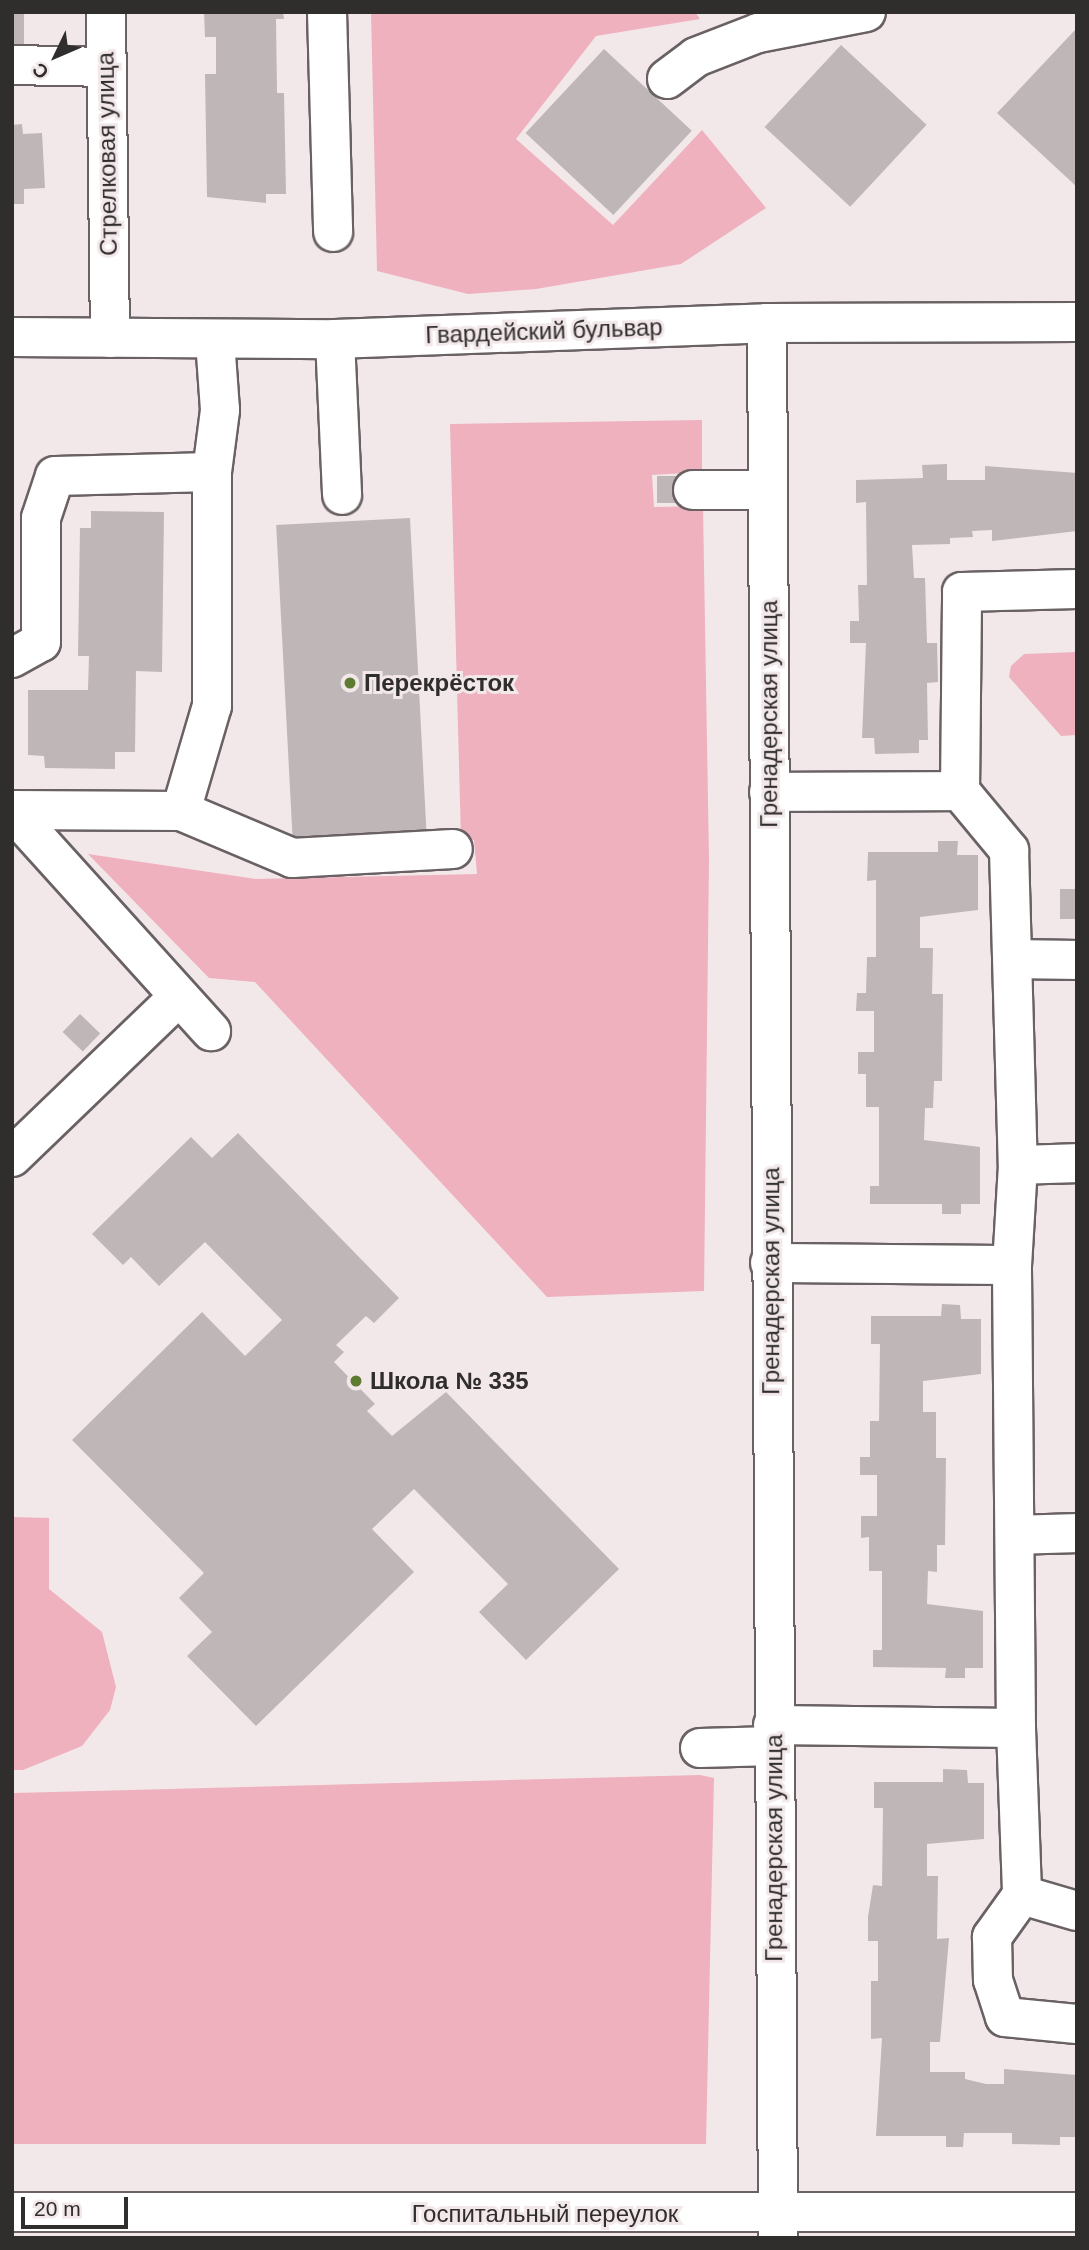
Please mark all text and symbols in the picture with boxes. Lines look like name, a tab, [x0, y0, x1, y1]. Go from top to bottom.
north arrow	[21, 21, 91, 91]
street label: Стрелковая улица	[91, 52, 123, 256]
text: С	[28, 59, 53, 83]
street label: Гвардейский бульвар	[425, 312, 663, 350]
street label: Гренадерская улица	[755, 600, 783, 828]
place label: Перекрёсток	[364, 669, 514, 697]
marker: Перекрёсток	[342, 675, 358, 691]
street label: Гренадерская улица	[757, 1167, 785, 1395]
place label: Школа № 335	[370, 1367, 529, 1395]
marker: Школа № 335	[348, 1373, 364, 1389]
street label: Гренадерская улица	[760, 1734, 788, 1962]
scale bar	[24, 2184, 131, 2228]
text: 20 m	[34, 2197, 81, 2220]
street label: Госпитальный переулок	[412, 2200, 678, 2228]

